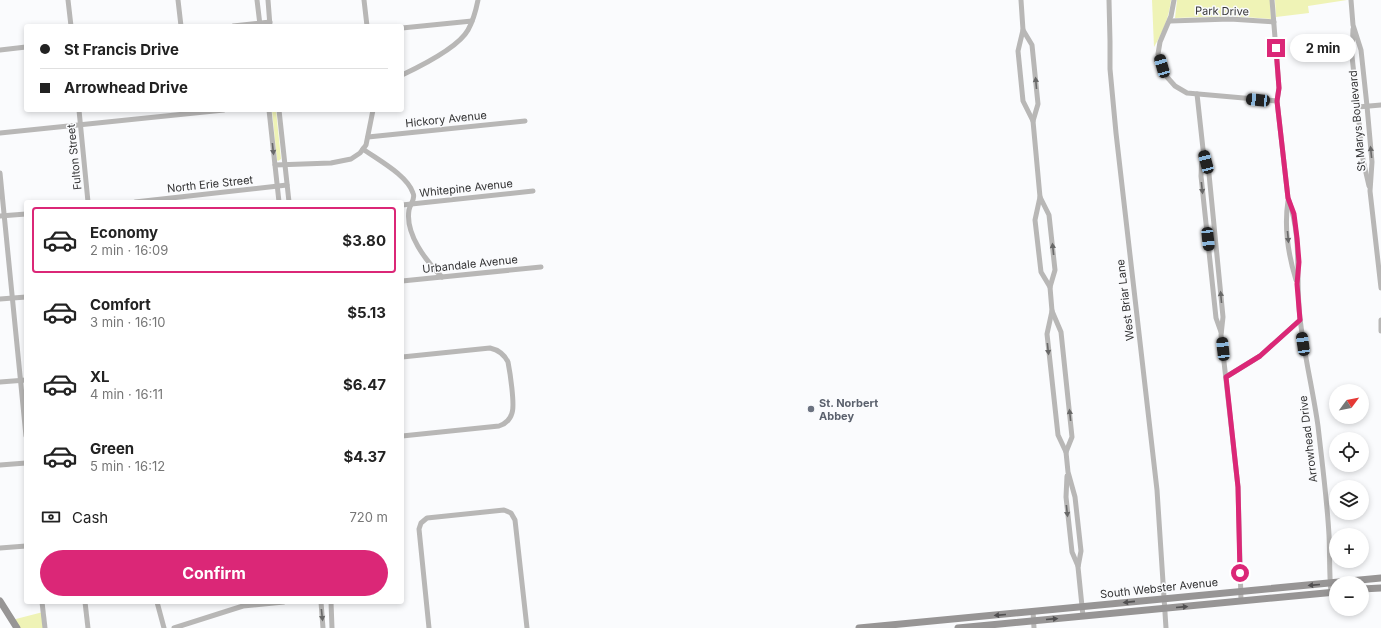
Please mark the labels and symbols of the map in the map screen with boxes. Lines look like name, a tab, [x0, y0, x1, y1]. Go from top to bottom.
street label: Park Drive	[1195, 4, 1249, 18]
callout: 2 min	[1290, 34, 1356, 62]
route end	[1267, 39, 1285, 57]
car	[1153, 53, 1171, 79]
street label: St Marys Boulevard	[1346, 70, 1368, 172]
one-way arrow	[1032, 77, 1039, 89]
car	[1245, 93, 1271, 107]
street label: Hickory Avenue	[405, 108, 487, 130]
street label: Fulton Street	[64, 123, 84, 191]
one-way arrow	[270, 143, 276, 155]
one-way arrow	[1368, 146, 1375, 158]
car	[1197, 149, 1215, 175]
street label: North Erie Street	[166, 172, 254, 195]
street label: Whitepine Avenue	[419, 176, 513, 200]
one-way arrow	[1199, 182, 1206, 194]
car	[1201, 226, 1215, 252]
one-way arrow	[1284, 231, 1291, 243]
one-way arrow	[1049, 243, 1056, 255]
street label: Urbandale Avenue	[422, 252, 518, 276]
street label: West Briar Lane	[1113, 258, 1137, 342]
one-way arrow	[1218, 290, 1224, 303]
car	[1295, 331, 1311, 357]
car	[1216, 336, 1230, 362]
one-way arrow	[1045, 343, 1052, 355]
north arrow	[1329, 384, 1369, 424]
street label: Arrowhead Drive	[1296, 395, 1320, 483]
place label: St. Norbert Abbey	[819, 396, 878, 423]
marker: St. Norbert Abbey	[806, 404, 816, 414]
one-way arrow	[1066, 409, 1073, 421]
one-way arrow	[1064, 505, 1071, 517]
route start	[1231, 564, 1249, 582]
street label: South Webster Avenue	[1099, 575, 1219, 601]
one-way arrow	[1308, 581, 1320, 588]
one-way arrow	[1123, 599, 1135, 605]
one-way arrow	[1176, 603, 1188, 610]
one-way arrow	[319, 609, 325, 621]
one-way arrow	[994, 611, 1006, 618]
one-way arrow	[1046, 615, 1058, 622]

